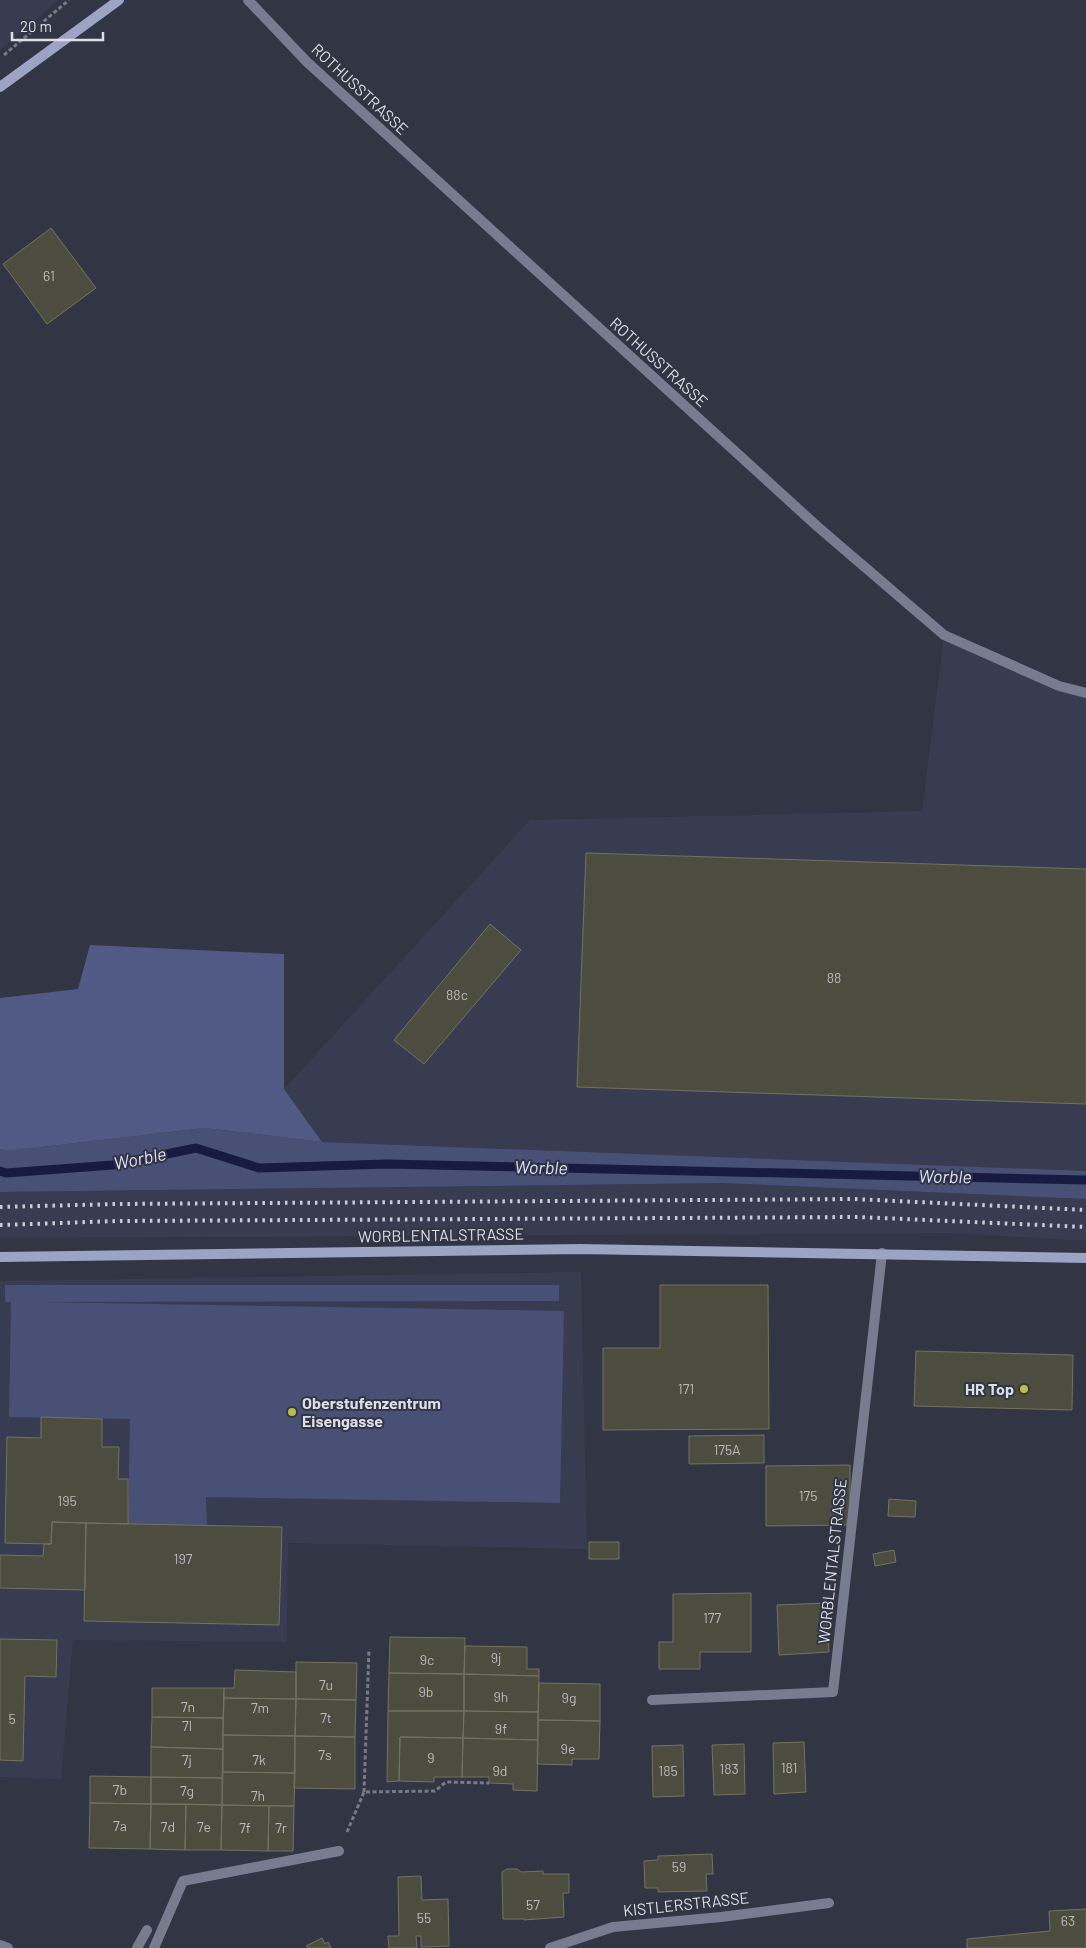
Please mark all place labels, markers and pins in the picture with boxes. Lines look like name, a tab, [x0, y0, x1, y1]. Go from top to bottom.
place label: HR Top	[965, 1379, 1014, 1398]
marker: HR Top	[1018, 1383, 1030, 1395]
place label: Oberstufenzentrum Eisengasse	[302, 1393, 441, 1430]
marker: Oberstufenzentrum Eisengasse	[286, 1406, 298, 1418]

